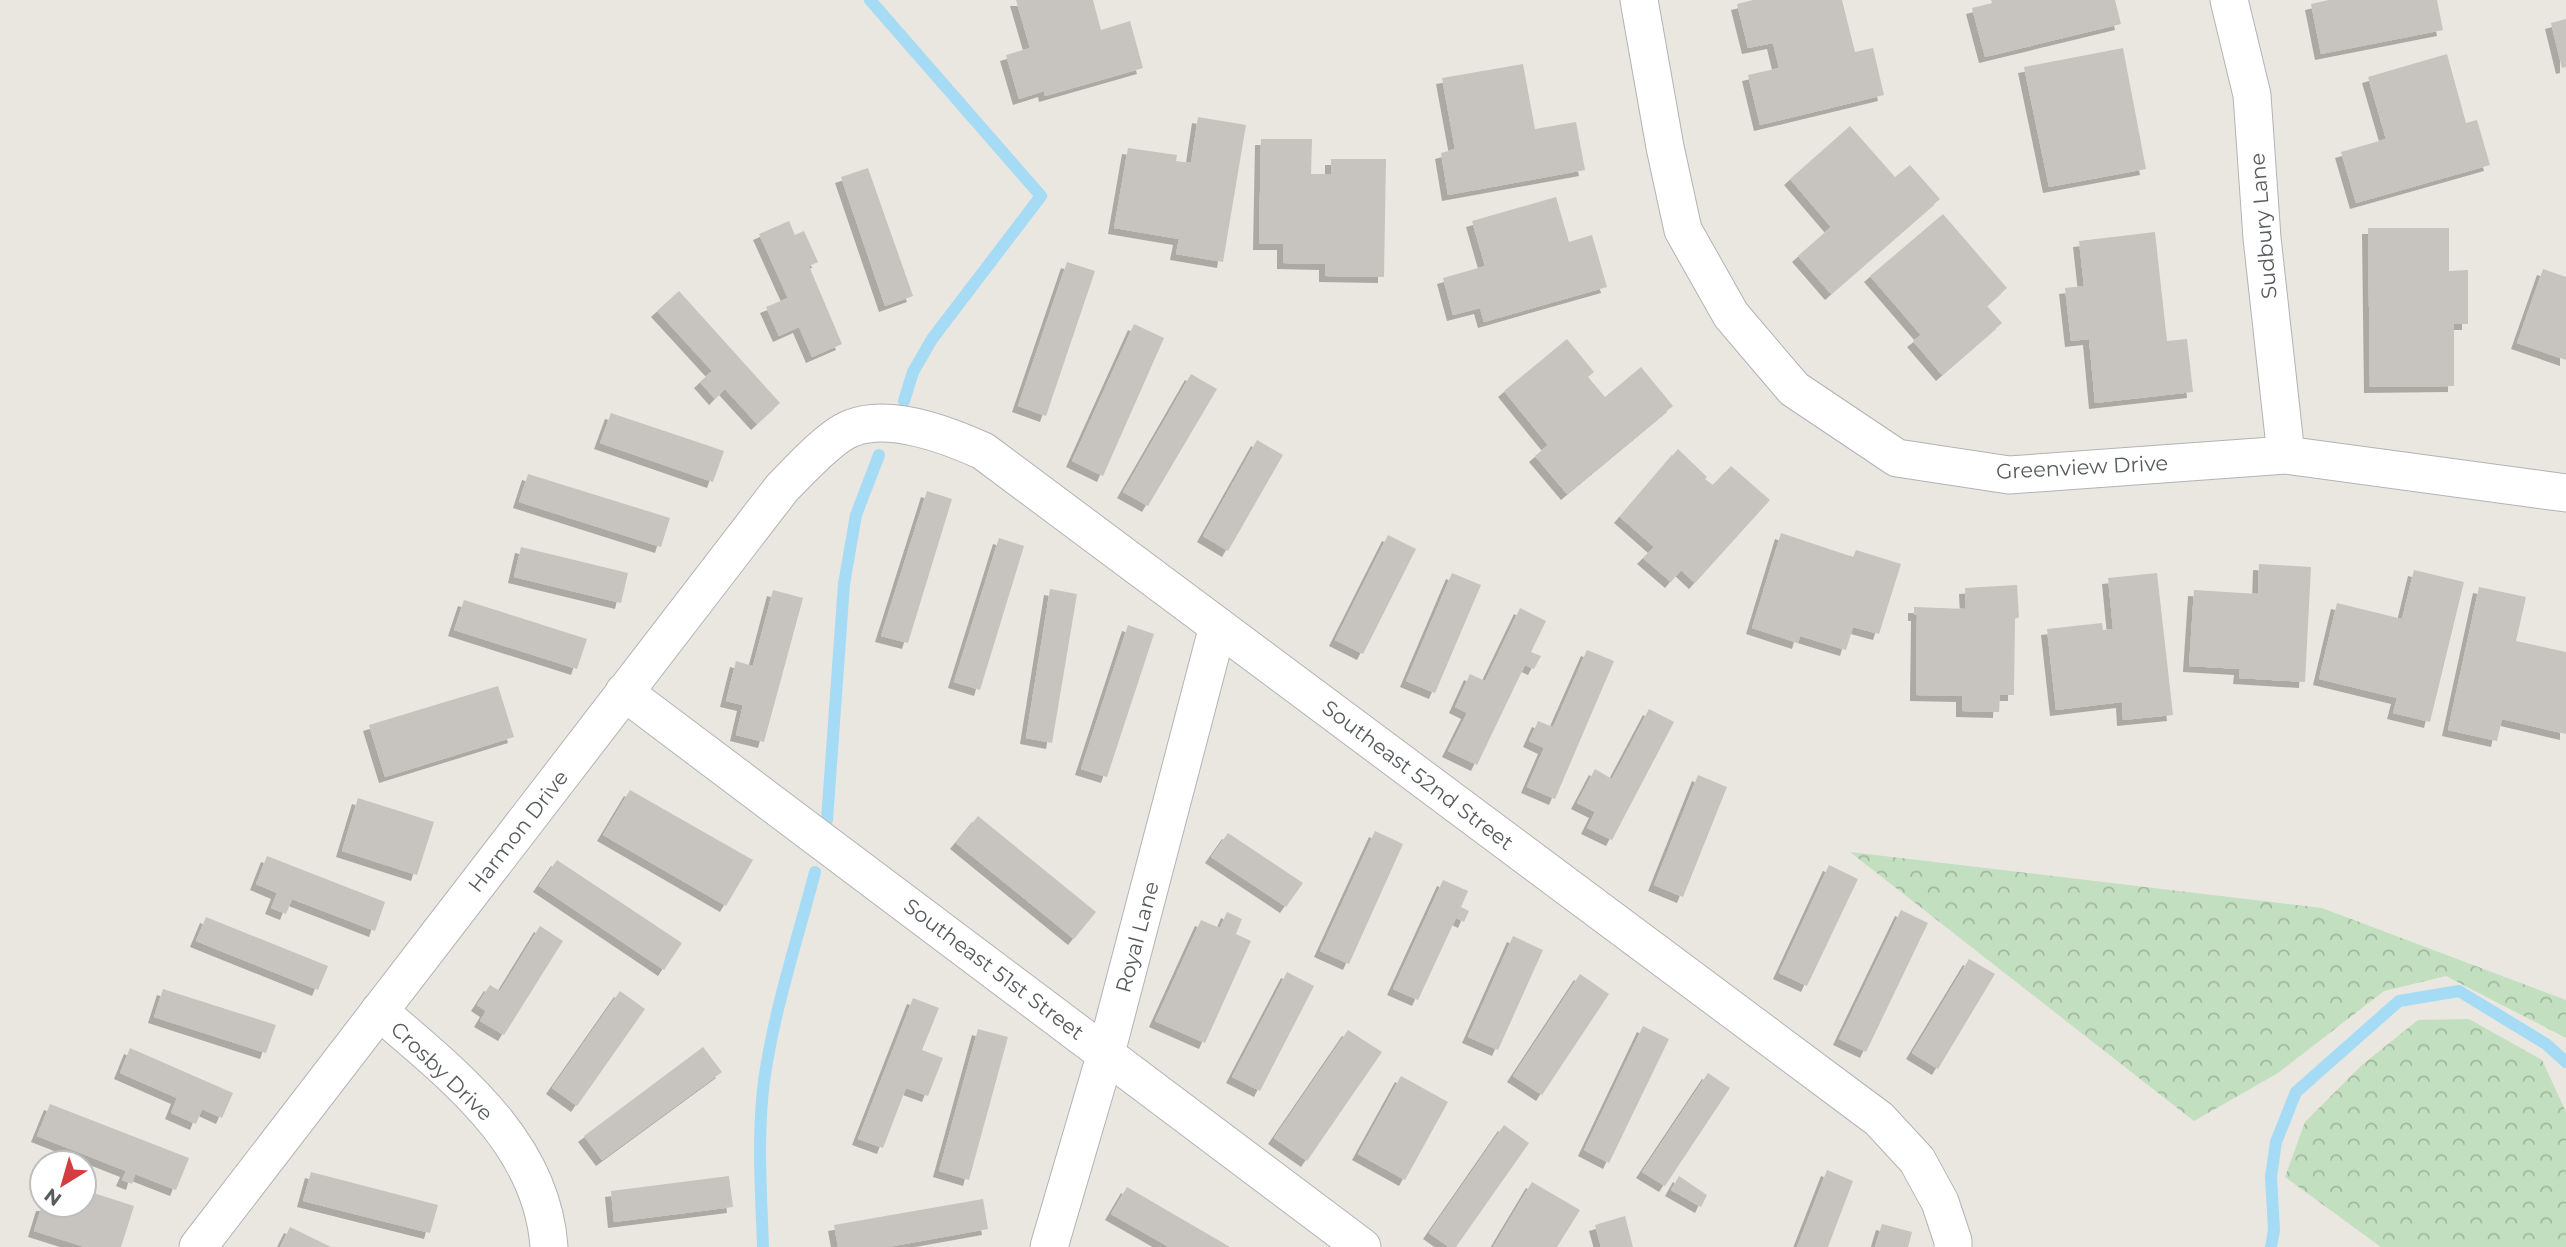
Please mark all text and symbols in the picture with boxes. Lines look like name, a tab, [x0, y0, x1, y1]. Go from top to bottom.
street label: Sudbury Lane	[2244, 152, 2282, 300]
street label: Greenview Drive	[1995, 450, 2169, 484]
street label: Southeast 52nd Street	[1317, 695, 1519, 855]
street label: Harmon Drive	[463, 765, 573, 897]
street label: Royal Lane	[1110, 879, 1164, 995]
street label: Southeast 51st Street	[899, 893, 1089, 1045]
street label: Crosby Drive	[386, 1016, 498, 1126]
north arrow	[28, 1149, 98, 1219]
text: N	[40, 1183, 66, 1211]

